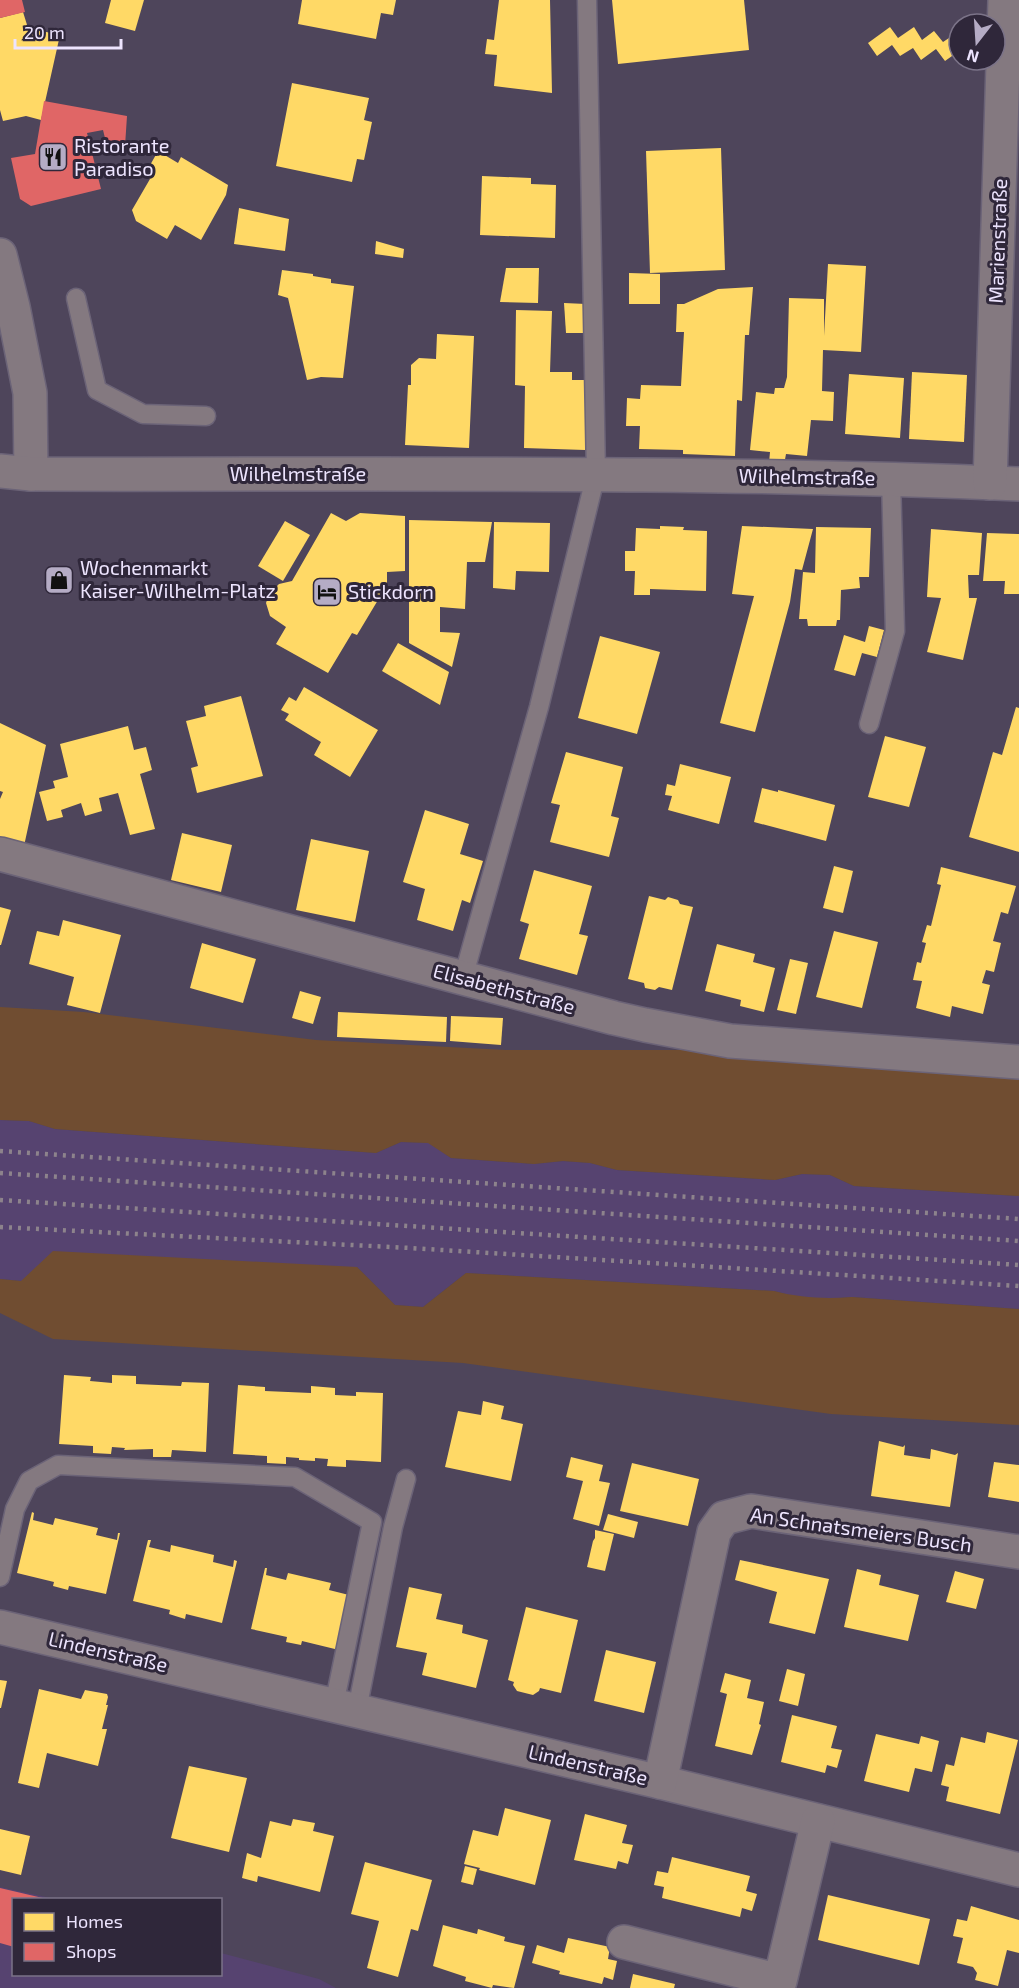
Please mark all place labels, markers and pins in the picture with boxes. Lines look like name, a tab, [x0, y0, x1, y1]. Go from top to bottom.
place label: Ristorante Paradiso	[74, 133, 169, 180]
restaurant icon: Ristorante Paradiso	[37, 141, 69, 173]
place label: Wochenmarkt Kaiser-Wilhelm-Platz	[80, 555, 276, 602]
shop icon: Wochenmarkt Kaiser-Wilhelm-Platz	[43, 564, 75, 596]
hotel icon: Stickdorn	[311, 576, 343, 608]
place label: Stickdorn	[348, 579, 434, 603]

